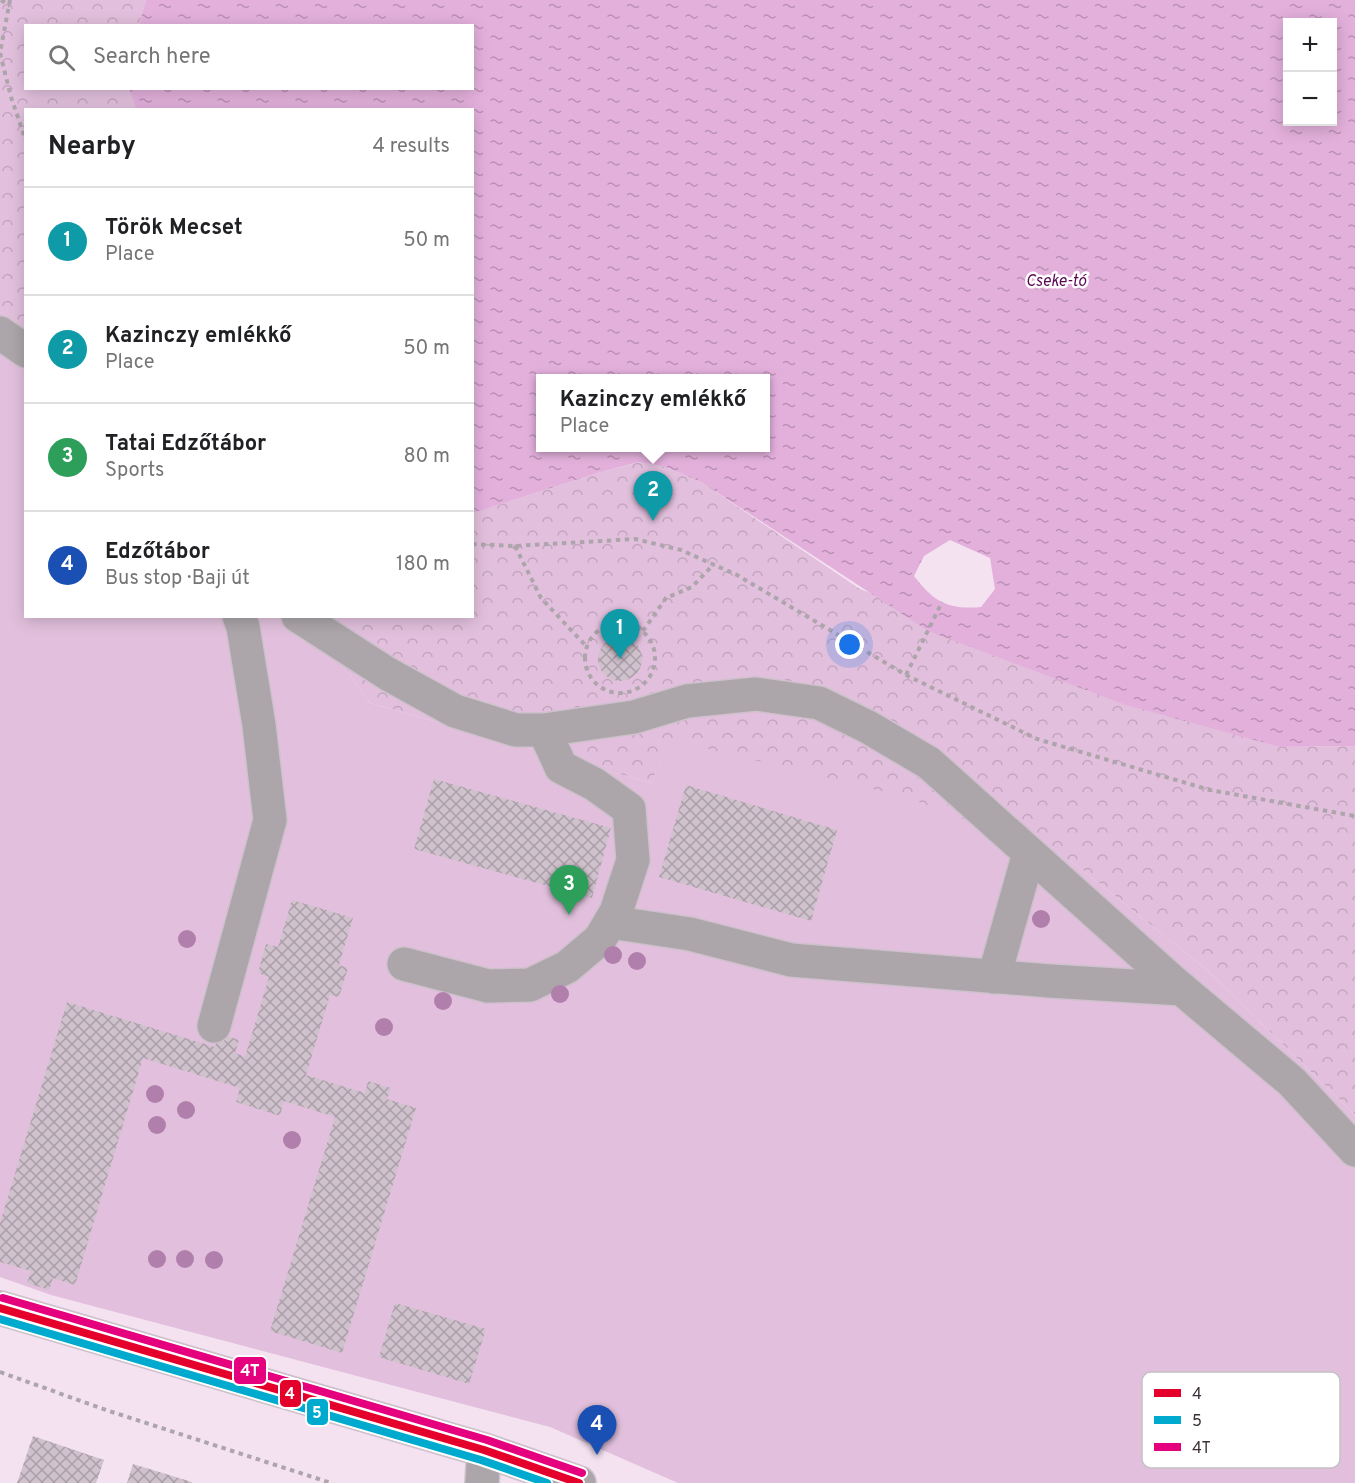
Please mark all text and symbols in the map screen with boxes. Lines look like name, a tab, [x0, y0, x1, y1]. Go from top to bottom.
map controls	[1283, 18, 1337, 126]
button: +	[1283, 18, 1337, 72]
search box	[24, 24, 474, 90]
icon: search	[45, 41, 78, 74]
text: Search here	[93, 44, 211, 71]
button: −	[1283, 72, 1337, 126]
text: Nearby	[48, 131, 136, 164]
text: 4 results	[373, 134, 450, 160]
text: Török Mecset	[105, 215, 243, 242]
text: 1	[64, 228, 72, 254]
text: 50 m	[403, 228, 450, 254]
text: Place	[105, 242, 155, 268]
water label: Cseke-tó	[1026, 272, 1088, 292]
text: Kazinczy emlékkő	[105, 323, 292, 350]
text: 2	[61, 336, 74, 362]
text: 50 m	[403, 336, 450, 362]
text: Place	[105, 350, 155, 376]
popup	[536, 374, 770, 452]
text: Kazinczy emlékkő	[560, 387, 746, 414]
text: Place	[560, 414, 609, 440]
text: Tatai Edzőtábor	[105, 431, 266, 458]
text: 3	[62, 444, 74, 470]
text: 80 m	[404, 444, 450, 470]
text: Sports	[105, 458, 165, 484]
pin: 2	[634, 472, 672, 521]
text: Edzőtábor	[105, 539, 210, 566]
text: 4	[61, 552, 74, 578]
text: 180 m	[396, 552, 450, 578]
text: Bus stop · Baji út	[105, 566, 250, 592]
pin: 1	[600, 610, 640, 659]
your location	[835, 630, 864, 659]
pin: 3	[550, 866, 588, 915]
line badge: 4T	[233, 1356, 267, 1385]
text: 4T	[240, 1362, 260, 1382]
legend	[1142, 1372, 1340, 1468]
line badge: 4	[279, 1379, 302, 1408]
text: 4	[285, 1385, 295, 1405]
text: 4	[1192, 1385, 1202, 1405]
line badge: 5	[306, 1398, 329, 1426]
text: 5	[312, 1404, 322, 1424]
pin: 4	[578, 1406, 616, 1455]
text: 5	[1192, 1412, 1202, 1432]
text: 4T	[1192, 1439, 1211, 1459]

